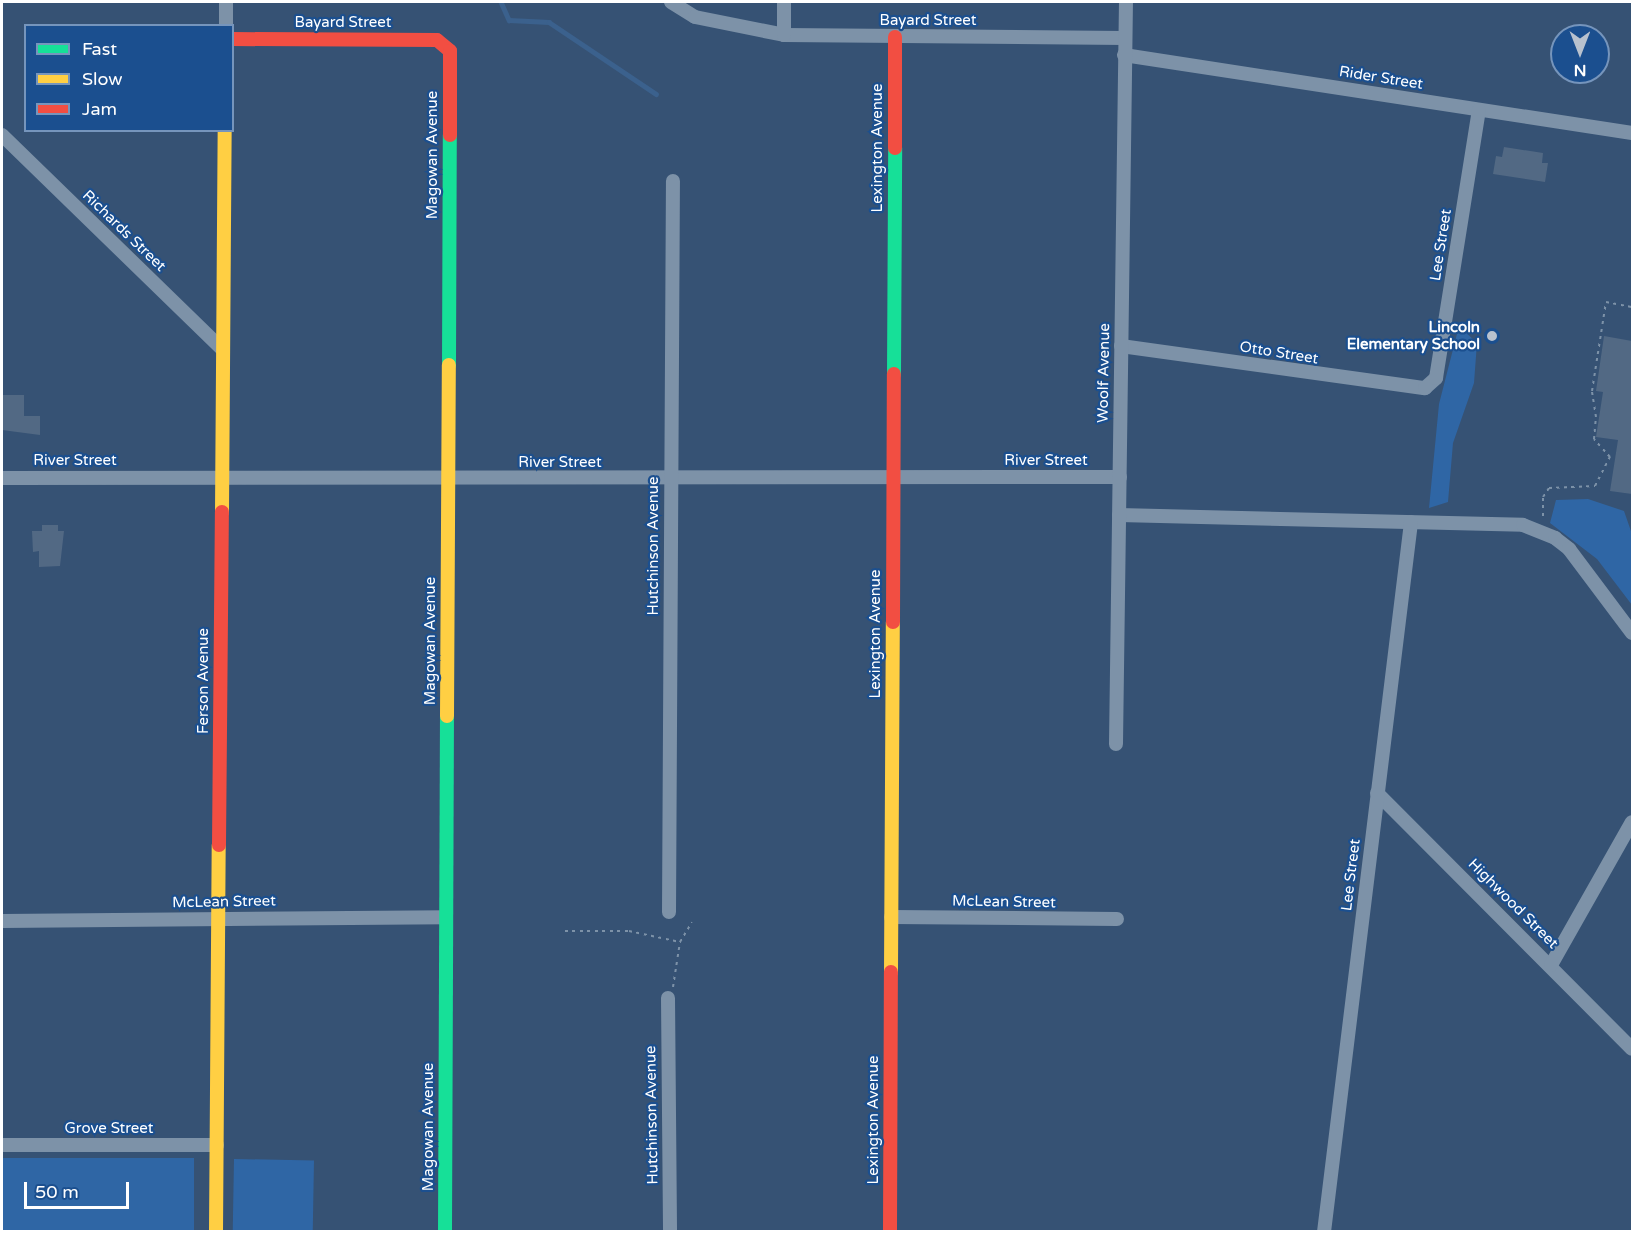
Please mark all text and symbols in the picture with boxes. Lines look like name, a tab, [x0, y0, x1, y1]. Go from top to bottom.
street label: Bayard Street	[880, 12, 976, 30]
street label: Bayard Street	[295, 14, 391, 32]
legend	[24, 24, 234, 132]
north arrow	[1550, 24, 1610, 84]
text: Fast	[82, 38, 117, 60]
text: N	[1574, 60, 1586, 80]
street label: Rider Street	[1338, 62, 1424, 94]
text: Slow	[82, 68, 123, 90]
street label: Lexington Avenue	[869, 84, 887, 212]
street label: Magowan Avenue	[424, 91, 442, 219]
text: Jam	[82, 98, 117, 120]
street label: Richards Street	[79, 187, 169, 275]
street label: Lee Street	[1426, 208, 1456, 282]
place label: Lincoln Elementary School	[1347, 318, 1480, 353]
street label: Woolf Avenue	[1094, 323, 1114, 423]
marker: Lincoln Elementary School	[1485, 329, 1499, 343]
street label: Otto Street	[1238, 338, 1320, 368]
street label: River Street	[33, 452, 117, 470]
street label: River Street	[1004, 452, 1088, 470]
street label: River Street	[518, 454, 602, 472]
street label: Hutchinson Avenue	[645, 477, 663, 615]
street label: Lexington Avenue	[867, 570, 885, 698]
street label: Magowan Avenue	[422, 577, 440, 705]
street label: Ferson Avenue	[195, 628, 213, 734]
street label: Lee Street	[1338, 838, 1364, 912]
street label: Highwood Street	[1464, 855, 1562, 953]
street label: McLean Street	[172, 892, 276, 912]
street label: McLean Street	[952, 892, 1056, 912]
street label: Hutchinson Avenue	[642, 1045, 662, 1185]
street label: Lexington Avenue	[865, 1056, 883, 1184]
street label: Magowan Avenue	[420, 1063, 438, 1191]
street label: Grove Street	[65, 1120, 153, 1138]
scale bar	[27, 1170, 132, 1208]
text: 50 m	[35, 1181, 79, 1203]

